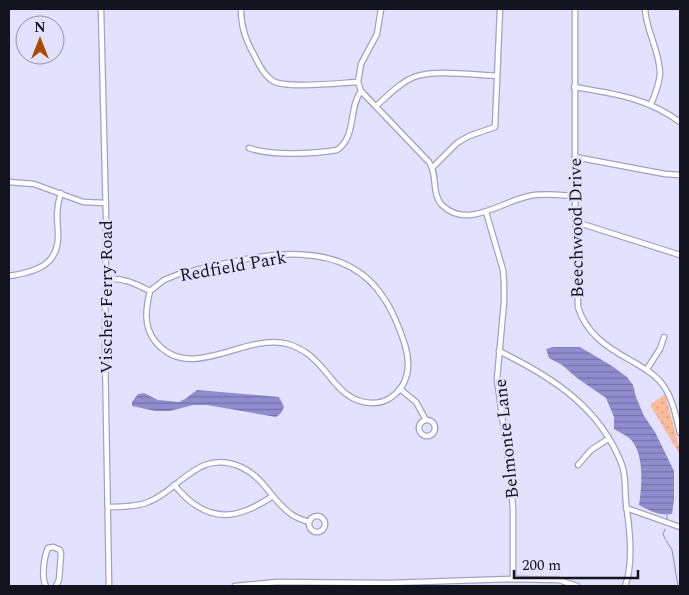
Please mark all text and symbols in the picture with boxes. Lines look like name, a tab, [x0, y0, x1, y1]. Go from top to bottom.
north arrow	[15, 15, 65, 65]
text: N	[34, 17, 46, 38]
street label: Beechwood Drive	[562, 158, 591, 298]
street label: Vischer Ferry Road	[93, 220, 120, 374]
street label: Redfield Park	[177, 244, 289, 289]
street label: Belmonte Lane	[487, 378, 526, 500]
scale bar	[514, 548, 638, 580]
text: 200 m	[522, 554, 561, 577]

